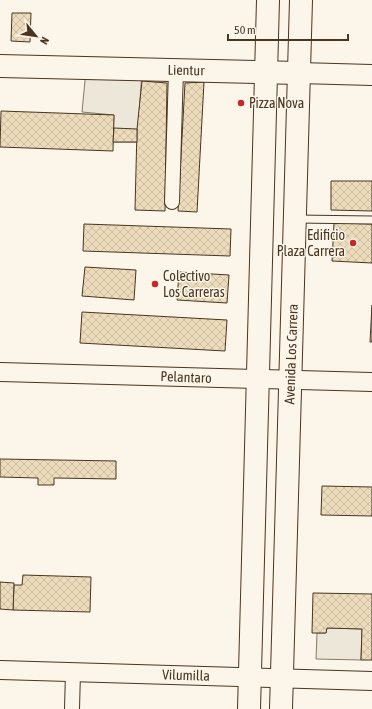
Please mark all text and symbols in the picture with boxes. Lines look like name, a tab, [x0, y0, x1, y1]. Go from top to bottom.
north arrow	[16, 16, 56, 56]
scale bar	[228, 16, 348, 42]
text: 50 m	[234, 23, 256, 37]
text: N	[38, 35, 52, 47]
street label: Lientur	[168, 62, 205, 78]
place label: Pizza Nova	[249, 95, 304, 111]
marker: Pizza Nova	[236, 98, 246, 108]
place label: Edificio Plaza Carrera	[277, 227, 345, 259]
marker: Edificio Plaza Carrera	[348, 238, 358, 248]
place label: Colectivo Los Carreras	[163, 268, 225, 300]
marker: Colectivo Los Carreras	[150, 279, 160, 289]
street label: Avenida Los Carrera	[281, 303, 301, 405]
street label: Pelantaro	[160, 368, 212, 386]
street label: Vilumilla	[162, 666, 210, 684]

